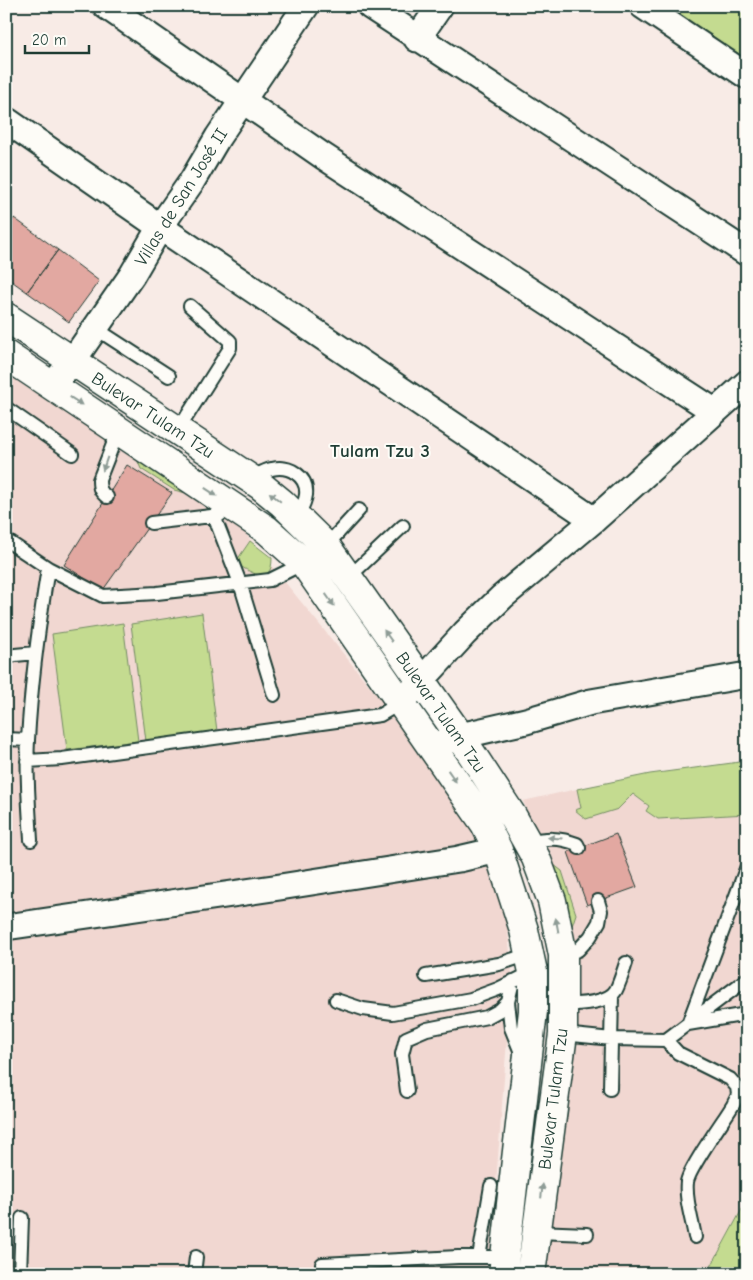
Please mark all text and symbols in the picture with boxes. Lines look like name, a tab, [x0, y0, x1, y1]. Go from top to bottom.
scale bar	[25, 22, 89, 54]
text: 20 m	[32, 31, 66, 49]
street label: Villas de San José II	[131, 125, 232, 270]
street label: Bulevar Tulam Tzu	[87, 368, 218, 463]
one-way arrow	[69, 396, 83, 406]
district label: Tulam Tzu 3	[330, 440, 430, 462]
one-way arrow	[101, 456, 108, 471]
one-way arrow	[204, 487, 218, 496]
one-way arrow	[269, 491, 282, 502]
one-way arrow	[325, 593, 335, 606]
one-way arrow	[383, 629, 393, 643]
street label: Bulevar Tulam Tzu	[391, 648, 490, 776]
one-way arrow	[447, 770, 457, 783]
one-way arrow	[547, 834, 563, 842]
one-way arrow	[553, 917, 561, 933]
street label: Bulevar Tulam Tzu	[534, 1027, 573, 1171]
one-way arrow	[538, 1182, 546, 1198]

